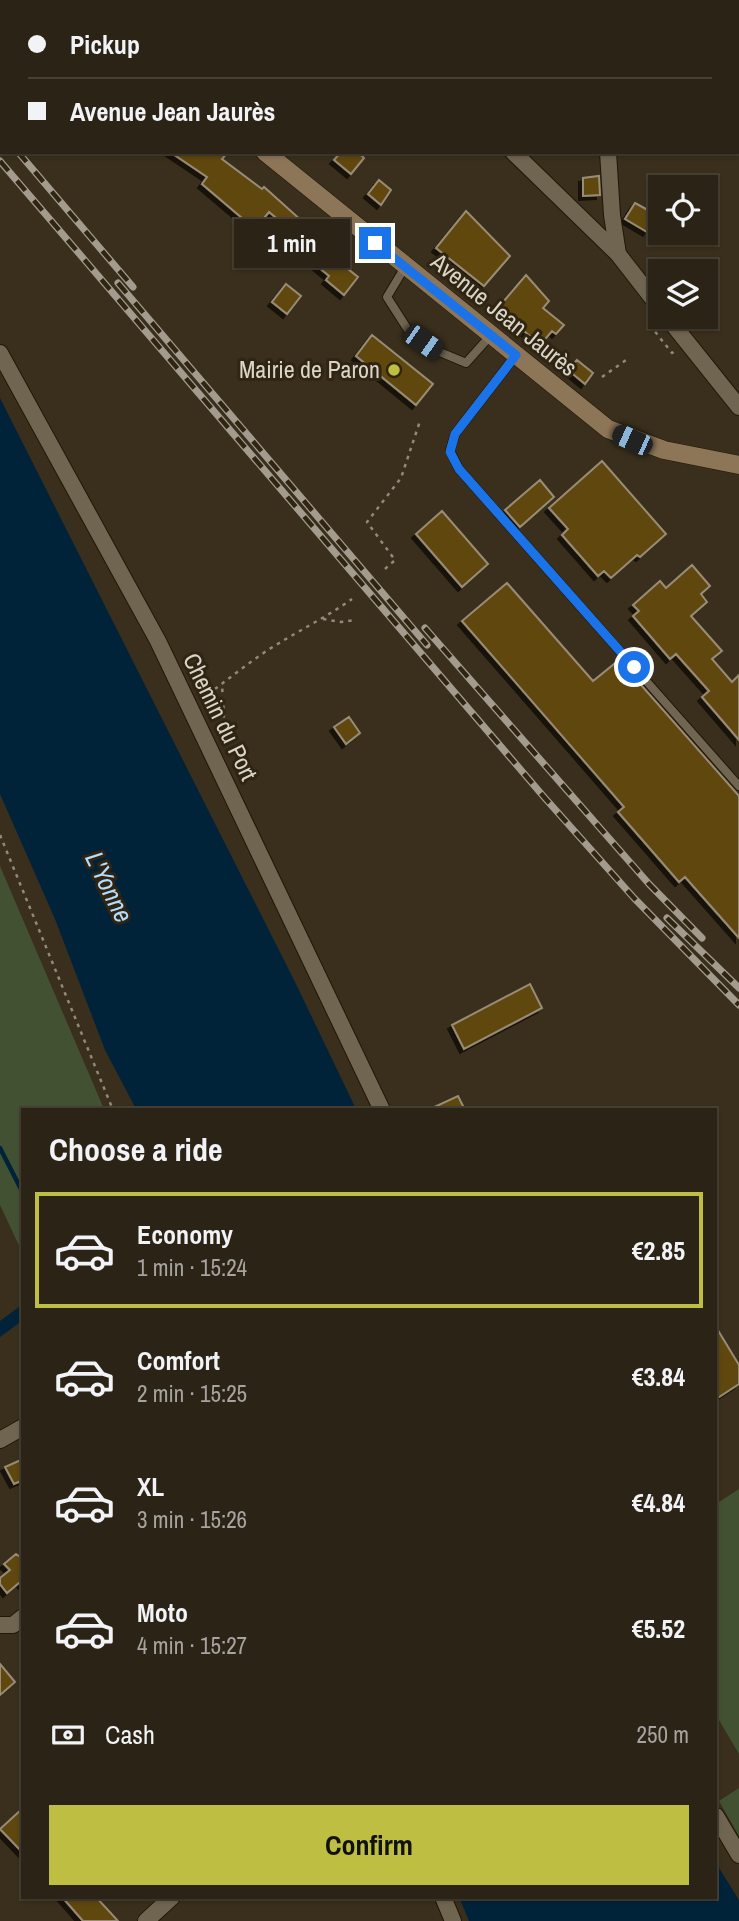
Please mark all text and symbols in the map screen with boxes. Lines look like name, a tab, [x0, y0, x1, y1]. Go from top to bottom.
text: Pickup	[70, 27, 140, 62]
text: Avenue Jean Jaurès	[70, 94, 275, 129]
map controls	[648, 175, 718, 329]
button: locate	[648, 175, 718, 245]
callout: 1 min	[235, 218, 350, 268]
route end	[359, 227, 391, 259]
text: 1 min	[267, 228, 317, 259]
street label: Avenue Jean Jaurès	[424, 245, 584, 383]
button: layers	[648, 259, 718, 329]
car	[400, 321, 447, 363]
place label: Mairie de Paron	[239, 353, 380, 385]
marker: Mairie de Paron	[386, 362, 402, 378]
car	[609, 422, 656, 458]
street label: Chemin du Port	[176, 648, 266, 786]
route start	[618, 651, 650, 683]
water label: L'Yonne	[77, 845, 142, 928]
text: Choose a ride	[49, 1128, 223, 1171]
text: Economy	[137, 1217, 233, 1252]
icon: car	[53, 1219, 116, 1282]
text: €2.85	[632, 1233, 685, 1268]
text: 1 min · 15:24	[137, 1252, 247, 1283]
text: Comfort	[137, 1343, 220, 1378]
icon: car	[53, 1345, 116, 1408]
text: €3.84	[632, 1359, 685, 1394]
text: 2 min · 15:25	[137, 1378, 247, 1409]
text: XL	[137, 1469, 164, 1504]
icon: car	[53, 1471, 116, 1534]
text: €4.84	[632, 1485, 685, 1520]
text: 3 min · 15:26	[137, 1504, 247, 1535]
text: Moto	[137, 1595, 188, 1630]
icon: car	[53, 1597, 116, 1660]
text: €5.52	[632, 1611, 685, 1646]
text: 4 min · 15:27	[137, 1630, 247, 1661]
icon: cash	[49, 1716, 87, 1754]
text: Cash	[105, 1717, 155, 1752]
text: 250 m	[637, 1719, 689, 1750]
button: Confirm	[49, 1805, 689, 1885]

